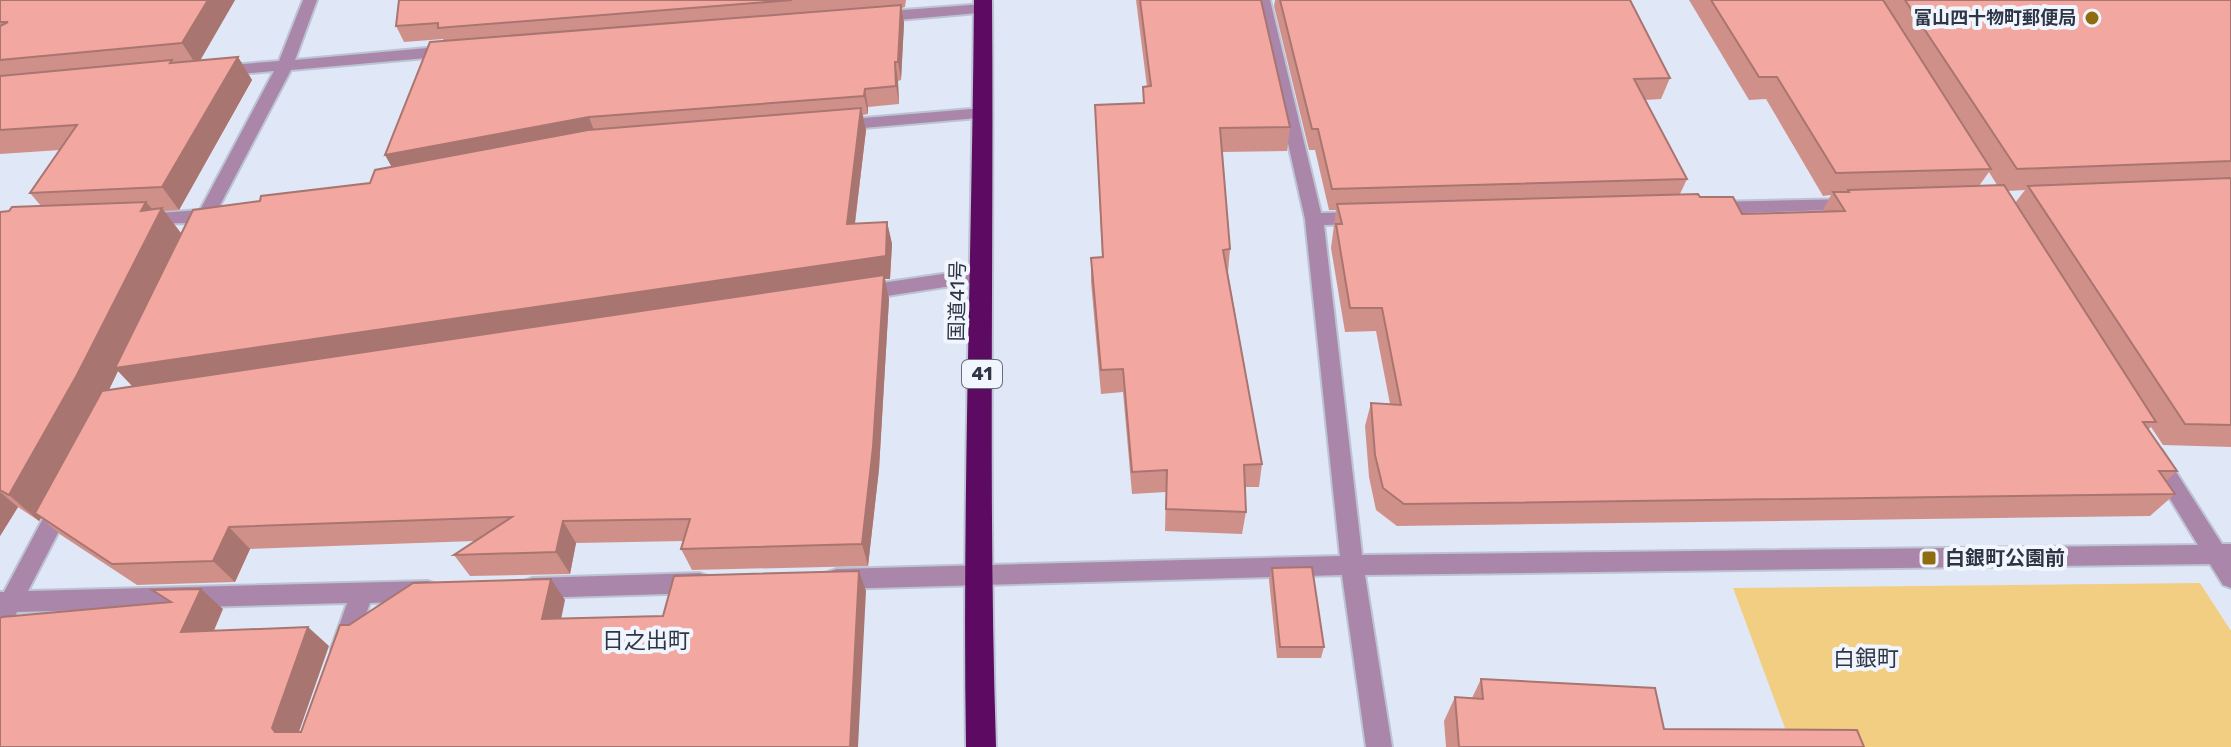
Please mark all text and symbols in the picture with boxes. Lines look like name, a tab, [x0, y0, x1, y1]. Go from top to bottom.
place label: 富山四十物町郵便局	[1914, 7, 2076, 29]
marker: 富山四十物町郵便局	[2083, 9, 2101, 27]
street label: 国道41号	[944, 260, 970, 342]
road number: 41	[962, 360, 1002, 388]
place label: 白銀町公園前	[1945, 546, 2065, 570]
marker: 白銀町公園前	[1920, 549, 1938, 567]
district label: 日之出町	[602, 627, 690, 654]
district label: 白銀町	[1833, 645, 1899, 672]

